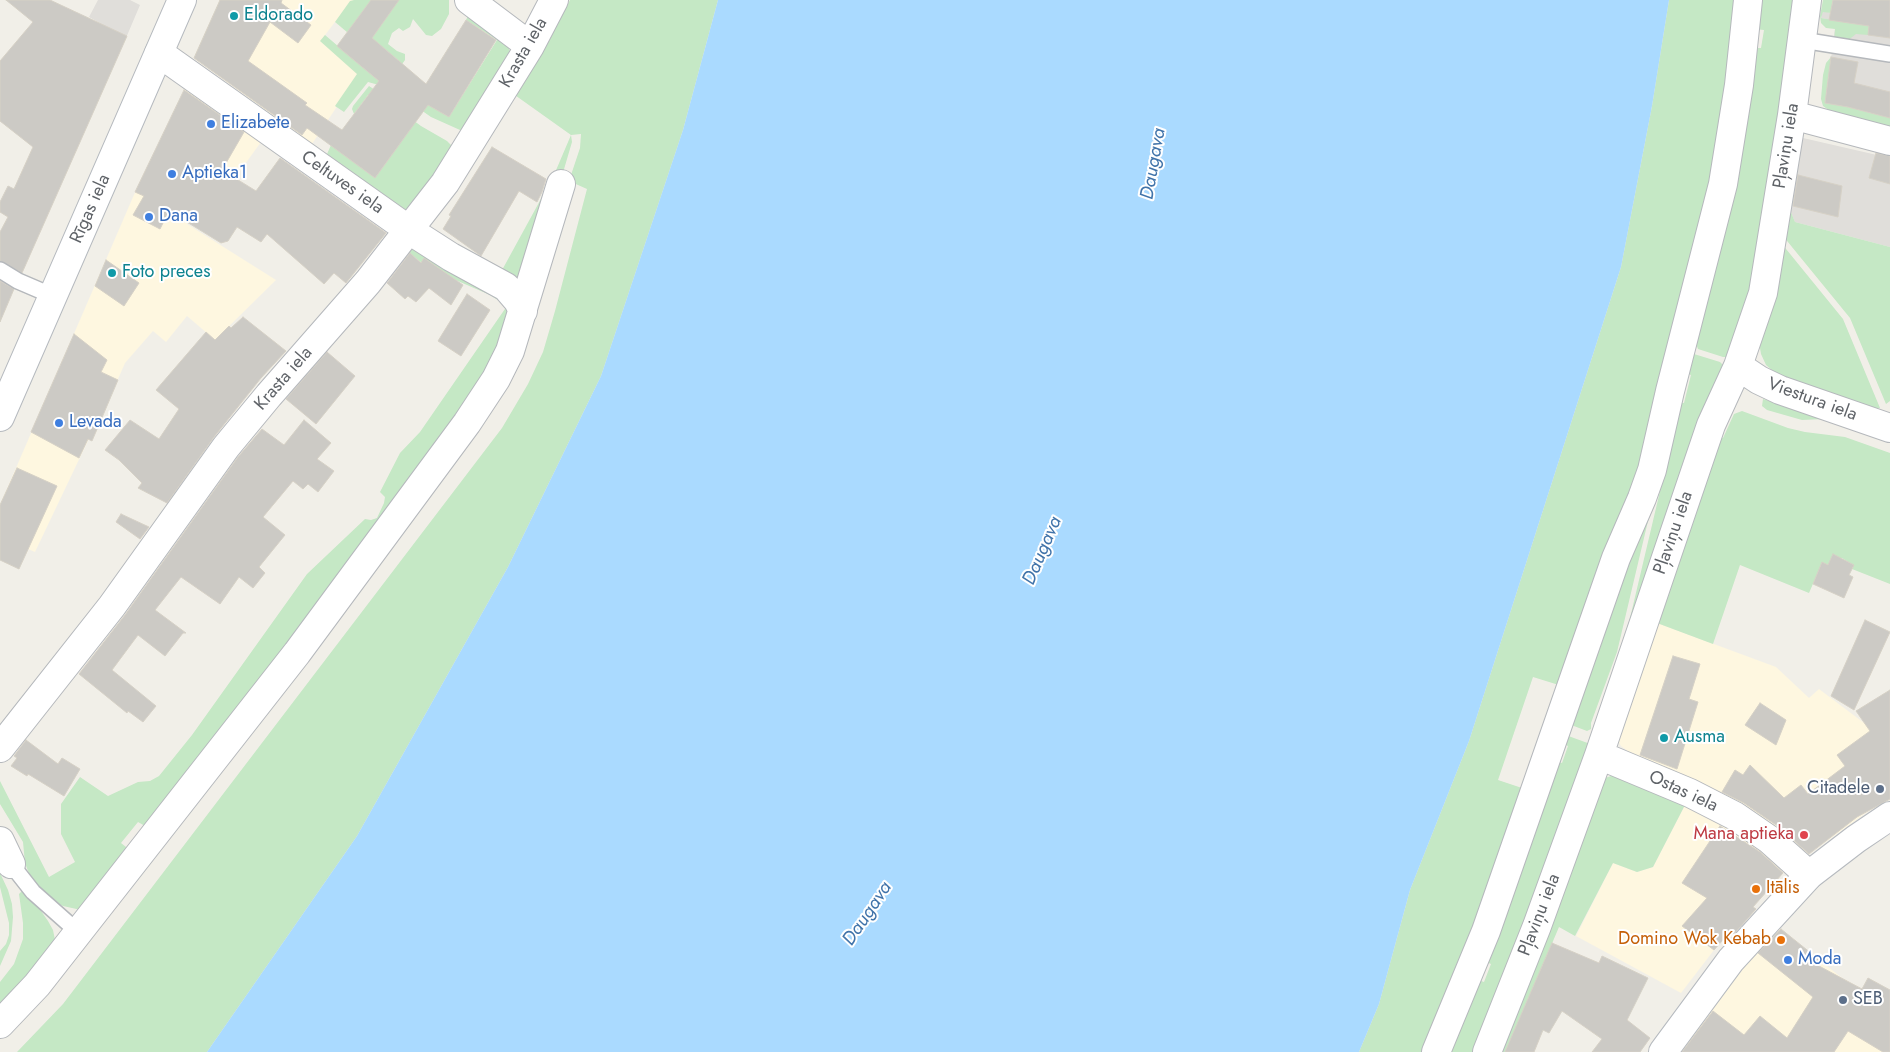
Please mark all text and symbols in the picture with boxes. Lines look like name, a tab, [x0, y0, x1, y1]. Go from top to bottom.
place label: Eldorado	[244, 5, 313, 27]
marker: Eldorado	[228, 10, 240, 22]
street label: Krasta iela	[495, 14, 553, 92]
street label: Pļaviņu iela	[1770, 102, 1804, 190]
place label: Elizabete	[221, 113, 290, 135]
marker: Elizabete	[205, 118, 217, 130]
water label: Daugava	[1136, 126, 1172, 202]
street label: Celtuves iela	[297, 147, 387, 219]
place label: Aptieka1	[182, 163, 247, 185]
marker: Aptieka1	[166, 168, 178, 180]
street label: Rīgas iela	[66, 171, 116, 247]
place label: Dana	[159, 206, 198, 228]
marker: Dana	[143, 211, 155, 223]
place label: Foto preces	[122, 262, 210, 284]
marker: Foto preces	[106, 267, 118, 279]
street label: Krasta iela	[250, 343, 318, 415]
street label: Viestura iela	[1764, 374, 1860, 426]
place label: Levada	[69, 412, 122, 434]
marker: Levada	[53, 417, 65, 429]
street label: Pļaviņu iela	[1650, 489, 1698, 577]
water label: Daugava	[1018, 513, 1068, 589]
place label: Ausma	[1674, 727, 1725, 749]
marker: Ausma	[1658, 732, 1670, 744]
street label: Ostas iela	[1645, 767, 1721, 817]
place label: Citadele	[1807, 778, 1870, 800]
marker: Citadele	[1874, 783, 1886, 795]
place label: Mana aptieka	[1693, 824, 1794, 846]
marker: Mana aptieka	[1798, 829, 1810, 841]
street label: Pļaviņu iela	[1514, 871, 1566, 959]
water label: Daugava	[838, 878, 898, 950]
place label: Itālis	[1766, 878, 1800, 900]
marker: Itālis	[1750, 883, 1762, 895]
place label: Domino Wok Kebab	[1618, 929, 1771, 951]
marker: Domino Wok Kebab	[1775, 934, 1787, 946]
place label: Moda	[1798, 949, 1841, 971]
marker: Moda	[1782, 954, 1794, 966]
place label: SEB	[1853, 989, 1883, 1011]
marker: SEB	[1837, 994, 1849, 1006]

